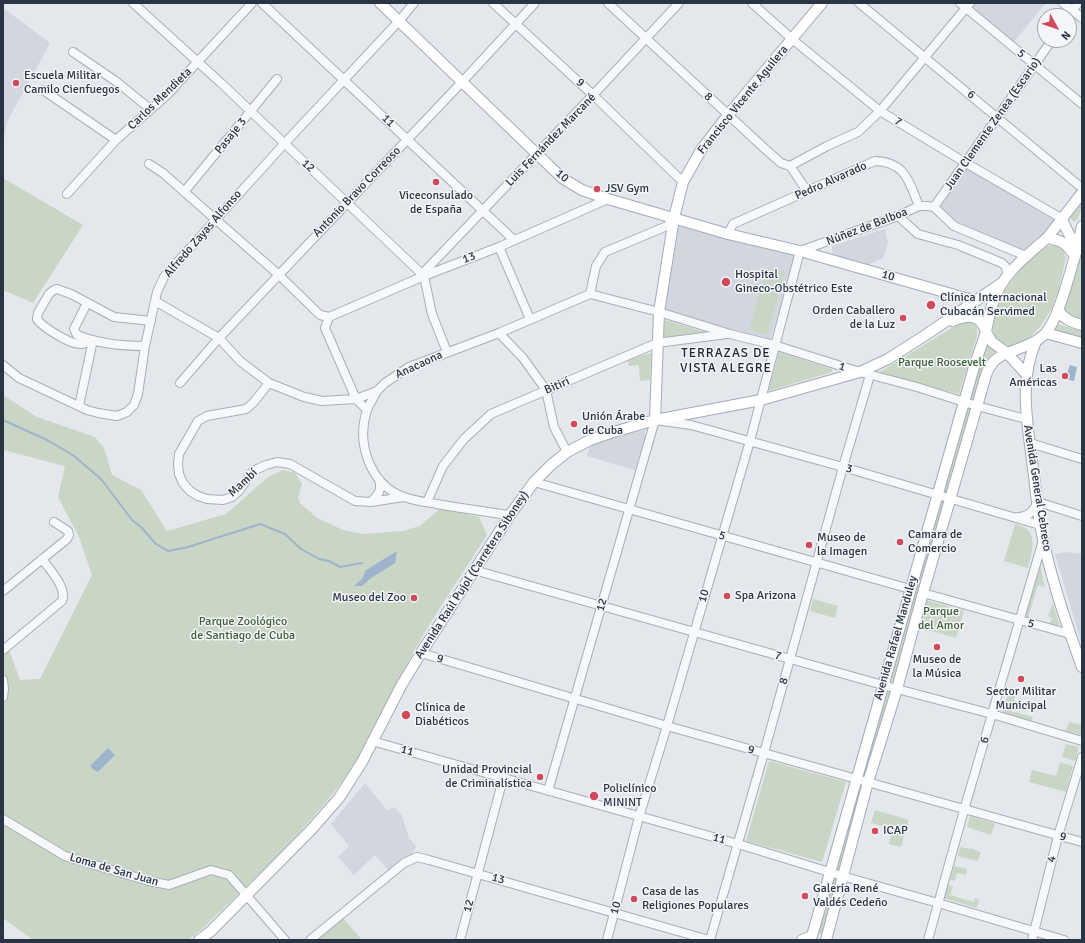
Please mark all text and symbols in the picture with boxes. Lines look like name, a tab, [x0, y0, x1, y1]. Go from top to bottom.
north arrow	[1037, 8, 1077, 48]
text: N	[1058, 28, 1073, 43]
street label: Francisco Vicente Aguilera	[695, 43, 791, 157]
street label: 5	[1014, 46, 1028, 62]
street label: Juan Clemente Zenea (Escario)	[942, 55, 1044, 193]
street label: Carlos Mendieta	[125, 65, 195, 133]
place label: Escuela Militar Camilo Cienfuegos	[24, 69, 120, 97]
street label: 9	[573, 76, 587, 90]
marker: Escuela Militar Camilo Cienfuegos	[11, 78, 21, 88]
street label: 6	[964, 87, 978, 103]
street label: Luis Fernández Marcané	[503, 90, 599, 190]
street label: 8	[701, 90, 715, 104]
street label: 11	[378, 111, 398, 131]
street label: 7	[892, 114, 904, 130]
street label: Pasaje 3	[212, 115, 250, 157]
street label: Antonio Bravo Correoso	[310, 144, 404, 240]
street label: 12	[298, 156, 318, 176]
street label: Pedro Alvarado	[793, 159, 869, 203]
street label: 10	[552, 166, 572, 186]
marker: Viceconsulado de España	[431, 177, 441, 187]
place label: JSV Gym	[605, 182, 649, 196]
marker: JSV Gym	[592, 184, 602, 194]
street label: Alfredo Zayas Alfonso	[161, 187, 245, 281]
place label: Viceconsulado de España	[399, 189, 473, 217]
street label: Núñez de Balboa	[824, 205, 910, 249]
street label: 13	[460, 249, 478, 267]
street label: 10	[880, 267, 896, 285]
place label: Hospital Gineco-Obstétrico Este	[735, 268, 853, 296]
marker: Hospital Gineco-Obstétrico Este	[720, 276, 732, 288]
place label: Clínica Internacional Cubacán Servimed	[940, 291, 1047, 319]
marker: Clínica Internacional Cubacán Servimed	[925, 299, 937, 311]
place label: Orden Caballero de la Luz	[812, 304, 895, 332]
marker: Orden Caballero de la Luz	[898, 313, 908, 323]
district label: TERRAZAS DE VISTA ALEGRE	[680, 346, 772, 377]
street label: Anacaona	[393, 348, 445, 382]
park label: Parque Roosevelt	[898, 356, 986, 370]
street label: 1	[837, 359, 847, 375]
place label: Las Américas	[1009, 362, 1057, 390]
marker: Las Américas	[1060, 371, 1070, 381]
street label: Bitirí	[542, 374, 572, 398]
place label: Unión Árabe de Cuba	[582, 410, 645, 438]
marker: Unión Árabe de Cuba	[569, 419, 579, 429]
street label: Avenida General Cebreco	[1020, 424, 1054, 552]
street label: 3	[844, 461, 854, 477]
street label: Mambí	[225, 466, 261, 500]
street label: Avenida Raúl Pujol (Carretera Siboney)	[412, 488, 532, 662]
street label: 5	[717, 528, 727, 544]
place label: Camara de Comercio	[908, 528, 962, 556]
place label: Museo de la Imagen	[817, 531, 867, 559]
marker: Camara de Comercio	[895, 537, 905, 547]
marker: Museo de la Imagen	[804, 540, 814, 550]
street label: Avenida Rafael Manduley	[871, 574, 921, 702]
street label: 10	[695, 588, 713, 604]
place label: Spa Arizona	[735, 589, 796, 603]
place label: Museo del Zoo	[332, 591, 406, 605]
marker: Spa Arizona	[722, 591, 732, 601]
marker: Museo del Zoo	[409, 593, 419, 603]
street label: 12	[593, 597, 611, 613]
park label: Parque del Amor	[918, 605, 964, 633]
park label: Parque Zoológico de Santiago de Cuba	[191, 615, 295, 643]
street label: 5	[1026, 616, 1036, 632]
marker: Museo de la Música	[932, 642, 942, 652]
street label: 7	[773, 648, 783, 664]
street label: 9	[435, 651, 445, 667]
place label: Museo de la Música	[913, 653, 961, 681]
marker: Sector Militar Municipal	[1016, 674, 1026, 684]
street label: 8	[776, 676, 792, 686]
place label: Sector Militar Municipal	[986, 685, 1056, 713]
place label: Clínica de Diabéticos	[415, 701, 469, 729]
marker: Clínica de Diabéticos	[400, 709, 412, 721]
street label: 6	[977, 735, 993, 745]
street label: 11	[399, 742, 415, 760]
street label: 9	[746, 742, 756, 758]
place label: Unidad Provincial de Criminalística	[442, 763, 532, 791]
marker: Unidad Provincial de Criminalística	[535, 772, 545, 782]
place label: Policlínico MININT	[603, 782, 656, 810]
marker: Policlínico MININT	[588, 790, 600, 802]
place label: ICAP	[883, 824, 908, 838]
marker: ICAP	[870, 826, 880, 836]
street label: 9	[1058, 829, 1068, 845]
street label: 11	[711, 830, 727, 848]
street label: Loma de San Juan	[68, 850, 160, 890]
street label: 4	[1044, 854, 1060, 864]
street label: 13	[490, 870, 506, 888]
place label: Galería René Valdés Cedeño	[813, 882, 888, 910]
place label: Casa de las Religiones Populares	[642, 885, 749, 913]
marker: Galería René Valdés Cedeño	[800, 891, 810, 901]
marker: Casa de las Religiones Populares	[629, 894, 639, 904]
street label: 12	[460, 898, 478, 914]
street label: 10	[607, 900, 625, 916]

